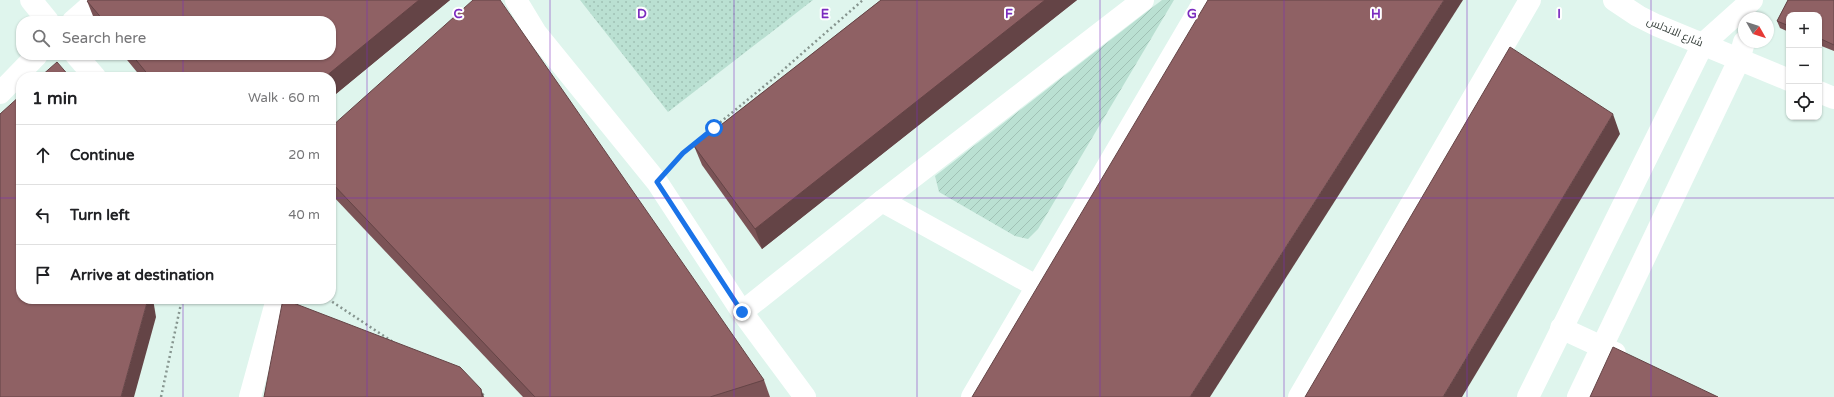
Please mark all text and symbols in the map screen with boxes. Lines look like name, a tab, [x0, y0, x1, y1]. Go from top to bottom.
text: C	[453, 6, 463, 22]
text: D	[637, 6, 647, 22]
text: E	[821, 6, 829, 22]
text: F	[1005, 6, 1013, 22]
text: G	[1187, 6, 1197, 22]
text: H	[1371, 6, 1381, 22]
text: I	[1557, 6, 1561, 22]
north arrow	[1738, 12, 1774, 48]
map controls	[1786, 12, 1822, 120]
button: +	[1786, 12, 1822, 48]
street label: شارع الاندلس	[1645, 14, 1705, 51]
search box	[16, 16, 336, 60]
icon: search	[30, 27, 52, 49]
text: Search here	[62, 29, 146, 47]
button: −	[1786, 48, 1822, 84]
button: locate	[1786, 84, 1822, 120]
text: 1 min	[32, 88, 77, 109]
text: Walk · 60 m	[248, 90, 320, 106]
route start	[705, 119, 723, 137]
icon: ahead	[32, 144, 54, 166]
text: Continue	[70, 146, 134, 164]
text: 20 m	[288, 147, 320, 163]
icon: left	[32, 204, 54, 226]
text: Turn left	[70, 206, 130, 224]
text: 40 m	[288, 207, 320, 223]
icon: arrive	[32, 264, 54, 286]
text: Arrive at destination	[70, 266, 214, 284]
route end	[733, 303, 751, 321]

